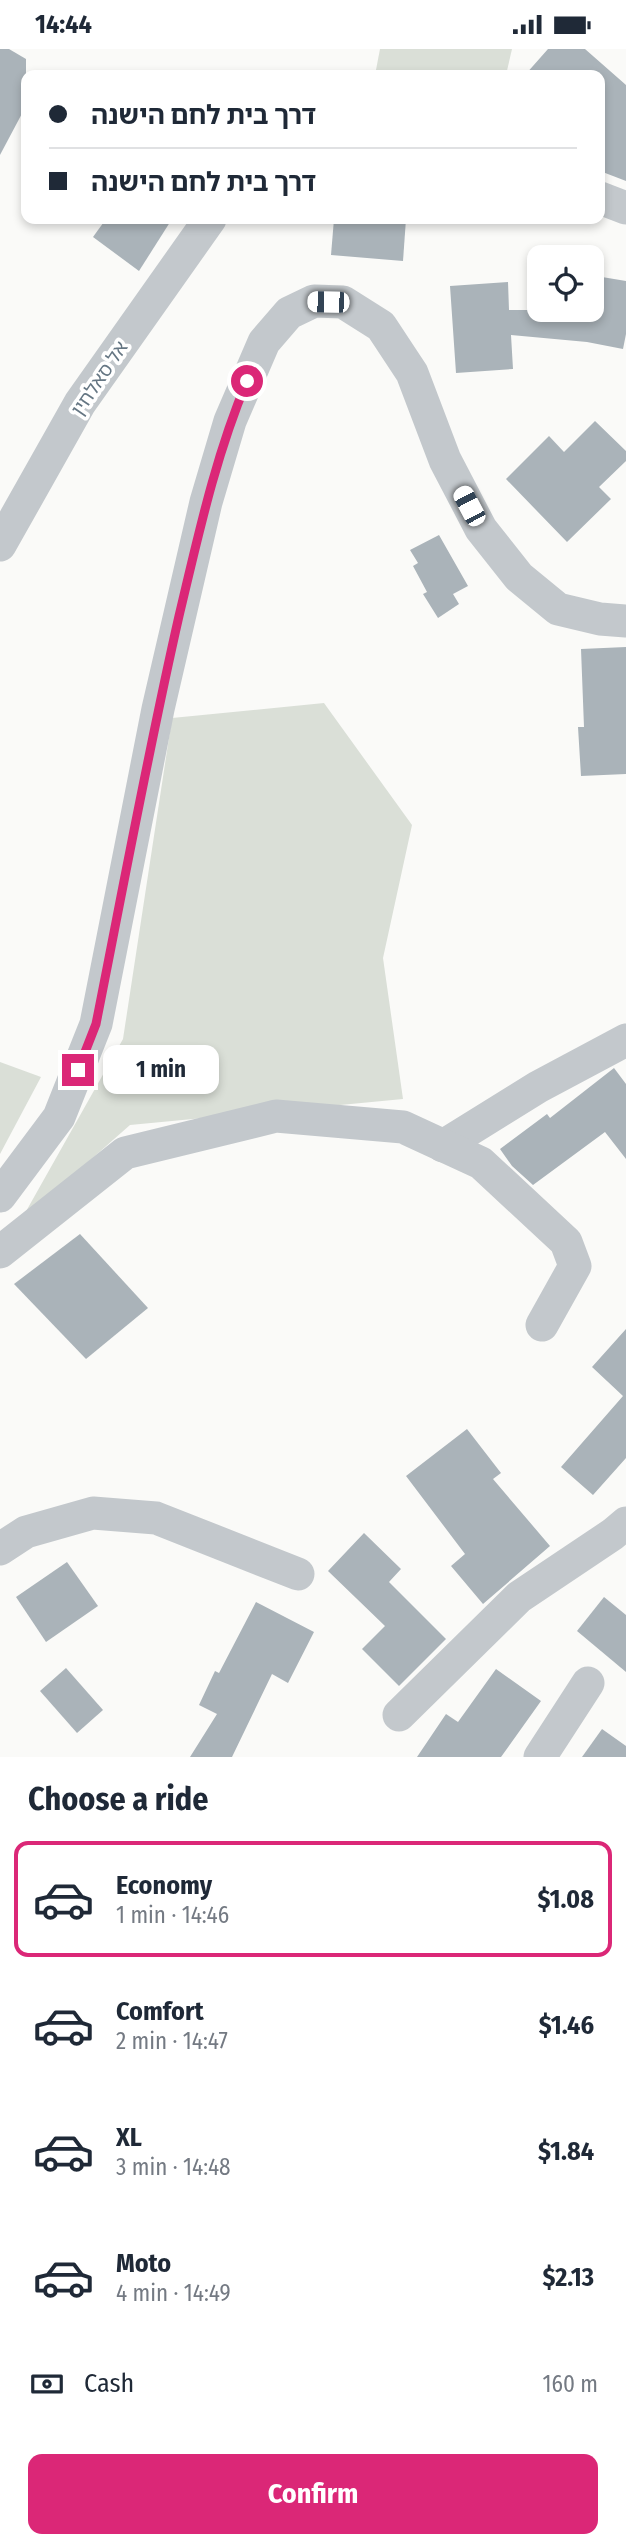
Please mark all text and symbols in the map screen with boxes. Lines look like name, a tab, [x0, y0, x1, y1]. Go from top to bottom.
text: 14:44	[35, 9, 92, 40]
text: דרך בית לחם הישנה	[91, 100, 316, 131]
text: דרך בית לחם הישנה	[91, 167, 316, 198]
map controls	[527, 245, 604, 322]
button: locate	[527, 245, 604, 322]
car	[307, 291, 350, 313]
street label: אל סאלחין	[66, 337, 133, 420]
route start	[231, 365, 263, 397]
car	[450, 483, 489, 529]
callout: 1 min	[102, 1045, 218, 1095]
route end	[62, 1054, 94, 1086]
text: 1 min	[136, 1055, 186, 1083]
text: Choose a ride	[28, 1780, 209, 1818]
icon: car	[32, 1868, 95, 1931]
text: Economy	[116, 1870, 212, 1901]
text: $1.08	[537, 1884, 594, 1915]
text: 1 min · 14:46	[116, 1901, 229, 1929]
icon: car	[32, 1994, 95, 2057]
text: Comfort	[116, 1996, 204, 2027]
text: $1.46	[539, 2010, 594, 2041]
text: 2 min · 14:47	[116, 2027, 228, 2055]
icon: car	[32, 2120, 95, 2183]
text: XL	[116, 2122, 142, 2153]
text: $1.84	[538, 2136, 594, 2167]
text: 3 min · 14:48	[116, 2153, 231, 2181]
icon: car	[32, 2246, 95, 2309]
text: Moto	[116, 2248, 171, 2279]
text: $2.13	[543, 2262, 594, 2293]
text: 4 min · 14:49	[116, 2279, 231, 2307]
icon: cash	[28, 2365, 66, 2403]
text: Cash	[84, 2368, 134, 2399]
text: 160 m	[543, 2370, 598, 2398]
button: Confirm	[28, 2454, 598, 2534]

